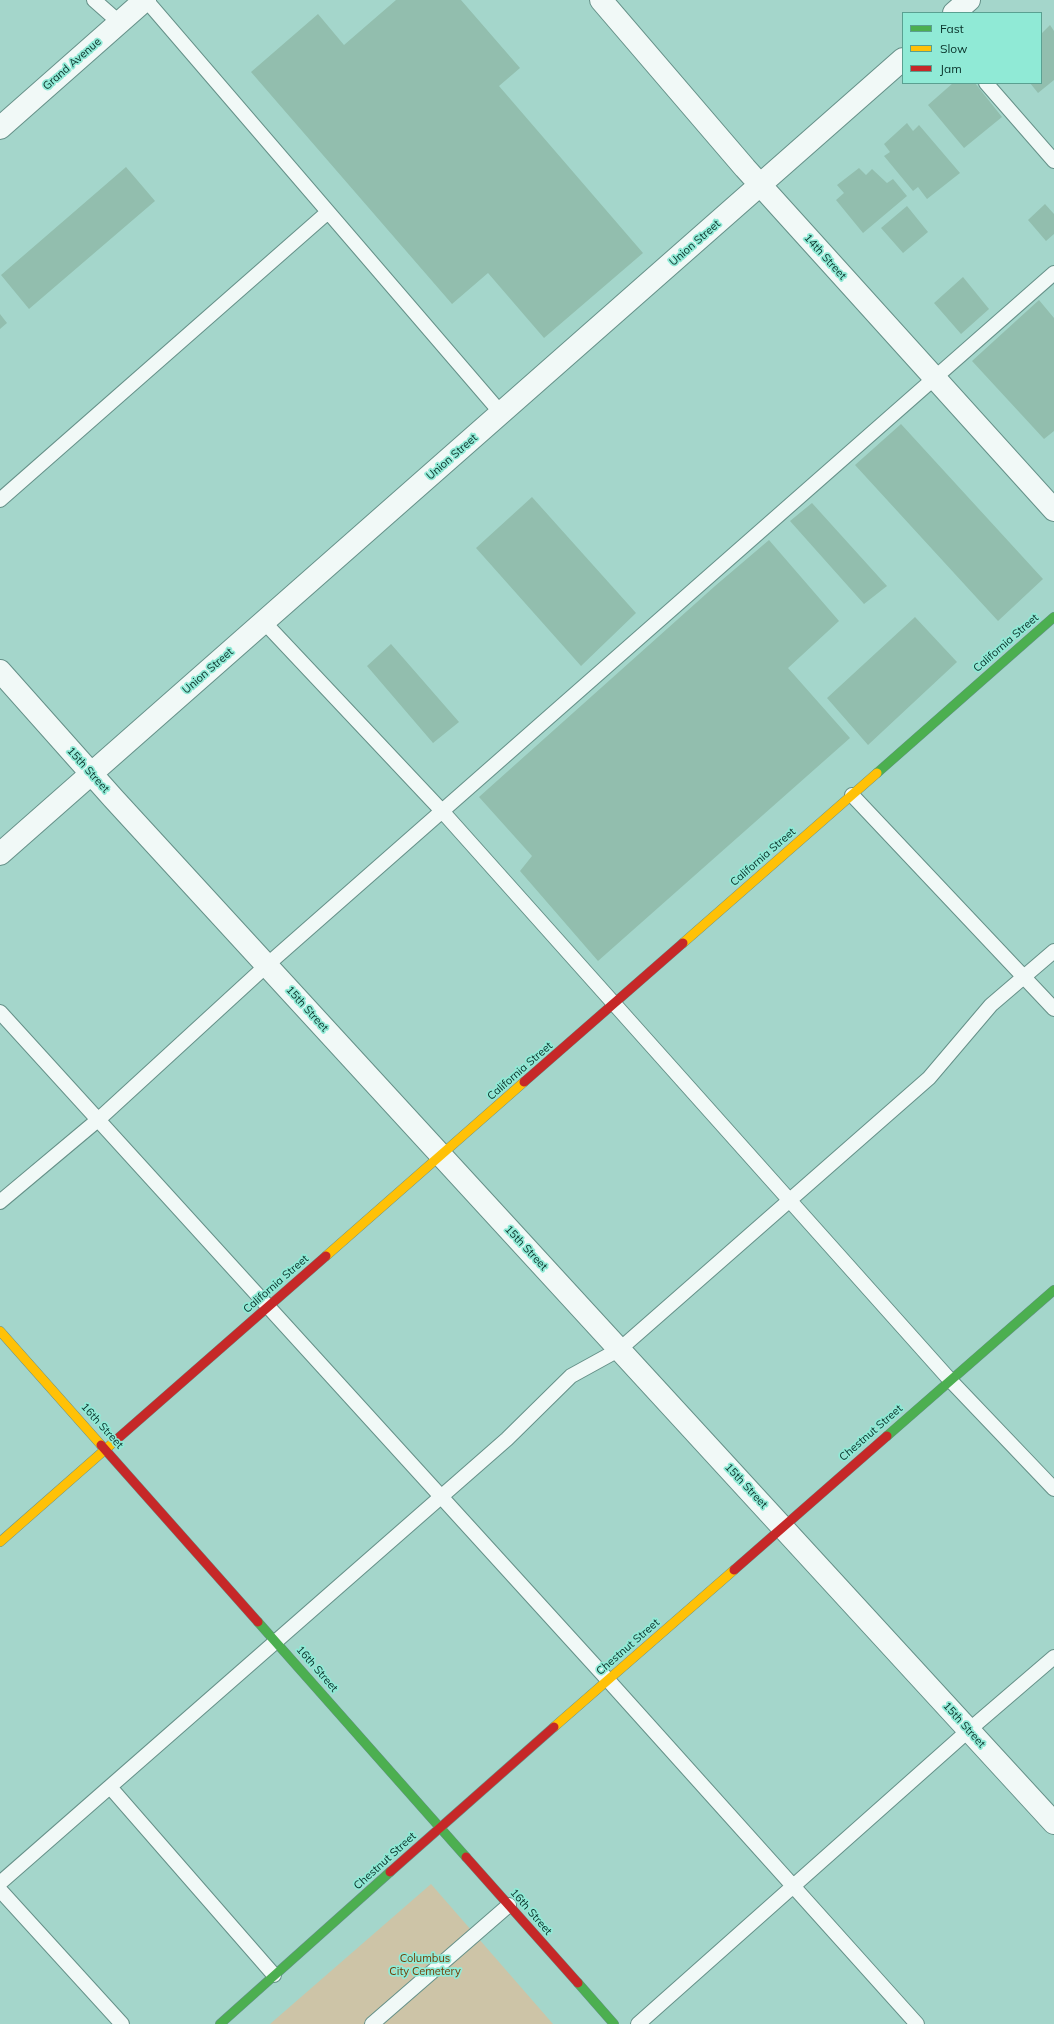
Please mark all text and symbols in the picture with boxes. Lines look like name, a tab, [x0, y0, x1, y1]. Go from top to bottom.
legend	[902, 12, 1042, 84]
text: Fast	[940, 21, 964, 36]
street label: Grand Avenue	[40, 35, 104, 93]
text: Slow	[940, 41, 968, 56]
text: Jam	[940, 61, 962, 76]
street label: Union Street	[667, 217, 723, 269]
street label: 14th Street	[801, 231, 849, 283]
street label: Union Street	[424, 431, 480, 483]
street label: California Street	[971, 611, 1041, 675]
street label: Union Street	[180, 645, 236, 697]
street label: 15th Street	[64, 744, 112, 796]
street label: California Street	[728, 825, 798, 889]
street label: 15th Street	[283, 983, 331, 1035]
street label: California Street	[485, 1039, 555, 1103]
street label: 15th Street	[502, 1223, 550, 1273]
street label: California Street	[241, 1252, 311, 1316]
street label: 16th Street	[78, 1400, 126, 1452]
street label: Chestnut Street	[837, 1402, 905, 1464]
street label: 15th Street	[722, 1461, 770, 1511]
street label: Chestnut Street	[594, 1616, 662, 1678]
street label: 16th Street	[293, 1643, 341, 1695]
street label: 15th Street	[940, 1699, 988, 1751]
street label: Chestnut Street	[351, 1830, 419, 1892]
street label: 16th Street	[507, 1886, 555, 1938]
park label: Columbus City Cemetery	[389, 1952, 461, 1978]

